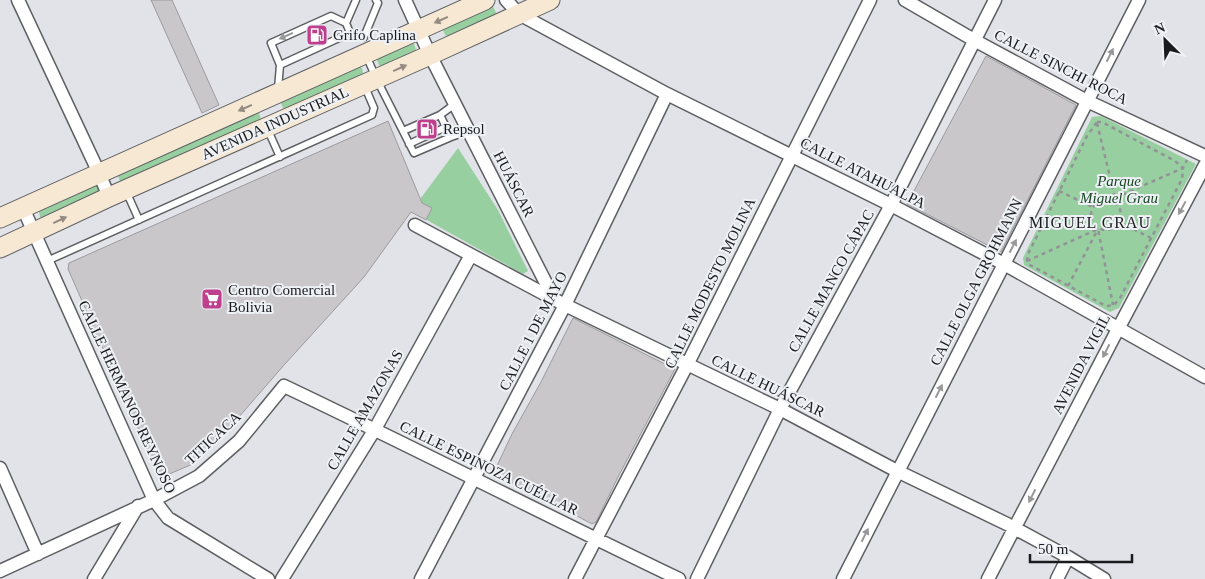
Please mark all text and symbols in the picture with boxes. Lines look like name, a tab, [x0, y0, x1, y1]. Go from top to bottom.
north arrow	[1140, 15, 1190, 65]
one-way arrow	[434, 17, 448, 25]
text: N	[1152, 20, 1168, 37]
fuel station icon: Grifo Caplina	[305, 23, 329, 47]
street label: CALLE SINCHI ROCA	[992, 26, 1130, 108]
place label: Grifo Caplina	[333, 27, 416, 43]
one-way arrow	[279, 33, 293, 41]
one-way arrow	[1106, 47, 1114, 62]
one-way arrow	[393, 63, 407, 71]
street label: AVENIDA INDUSTRIAL	[199, 83, 351, 163]
one-way arrow	[238, 104, 252, 112]
fuel station icon: Repsol	[415, 117, 439, 141]
place label: Repsol	[443, 121, 485, 137]
street label: CALLE ATAHUALPA	[798, 134, 929, 212]
street label: HUÁSCAR	[491, 148, 537, 220]
park label: Parque Miguel Grau	[1079, 173, 1158, 206]
street label: CALLE MODESTO MOLINA	[662, 195, 758, 371]
street label: CALLE OLGA GROHMANN	[927, 196, 1025, 368]
one-way arrow	[1178, 201, 1186, 215]
street label: CALLE MANCO CÁPAC	[785, 207, 877, 355]
district label: MIGUEL GRAU	[1029, 214, 1151, 231]
one-way arrow	[53, 216, 67, 224]
one-way arrow	[1009, 239, 1017, 253]
street label: CALLE 1 DE MAYO	[496, 269, 570, 393]
place label: Centro Comercial Bolivia	[228, 282, 335, 315]
supermarket icon: Centro Comercial Bolivia	[200, 287, 224, 311]
street label: CALLE HERMANOS REYNOSO	[75, 298, 179, 496]
street label: AVENIDA VIGIL	[1049, 311, 1113, 417]
one-way arrow	[1102, 344, 1110, 359]
street label: CALLE AMAZONAS	[324, 347, 406, 473]
street label: CALLE HUÁSCAR	[709, 352, 827, 420]
one-way arrow	[935, 383, 943, 398]
street label: TITICACA	[182, 408, 244, 468]
street label: CALLE ESPINOZA CUÉLLAR	[397, 418, 581, 518]
one-way arrow	[1028, 489, 1036, 503]
one-way arrow	[861, 528, 869, 543]
scale bar	[1030, 532, 1132, 564]
text: 50 m	[1038, 541, 1069, 557]

